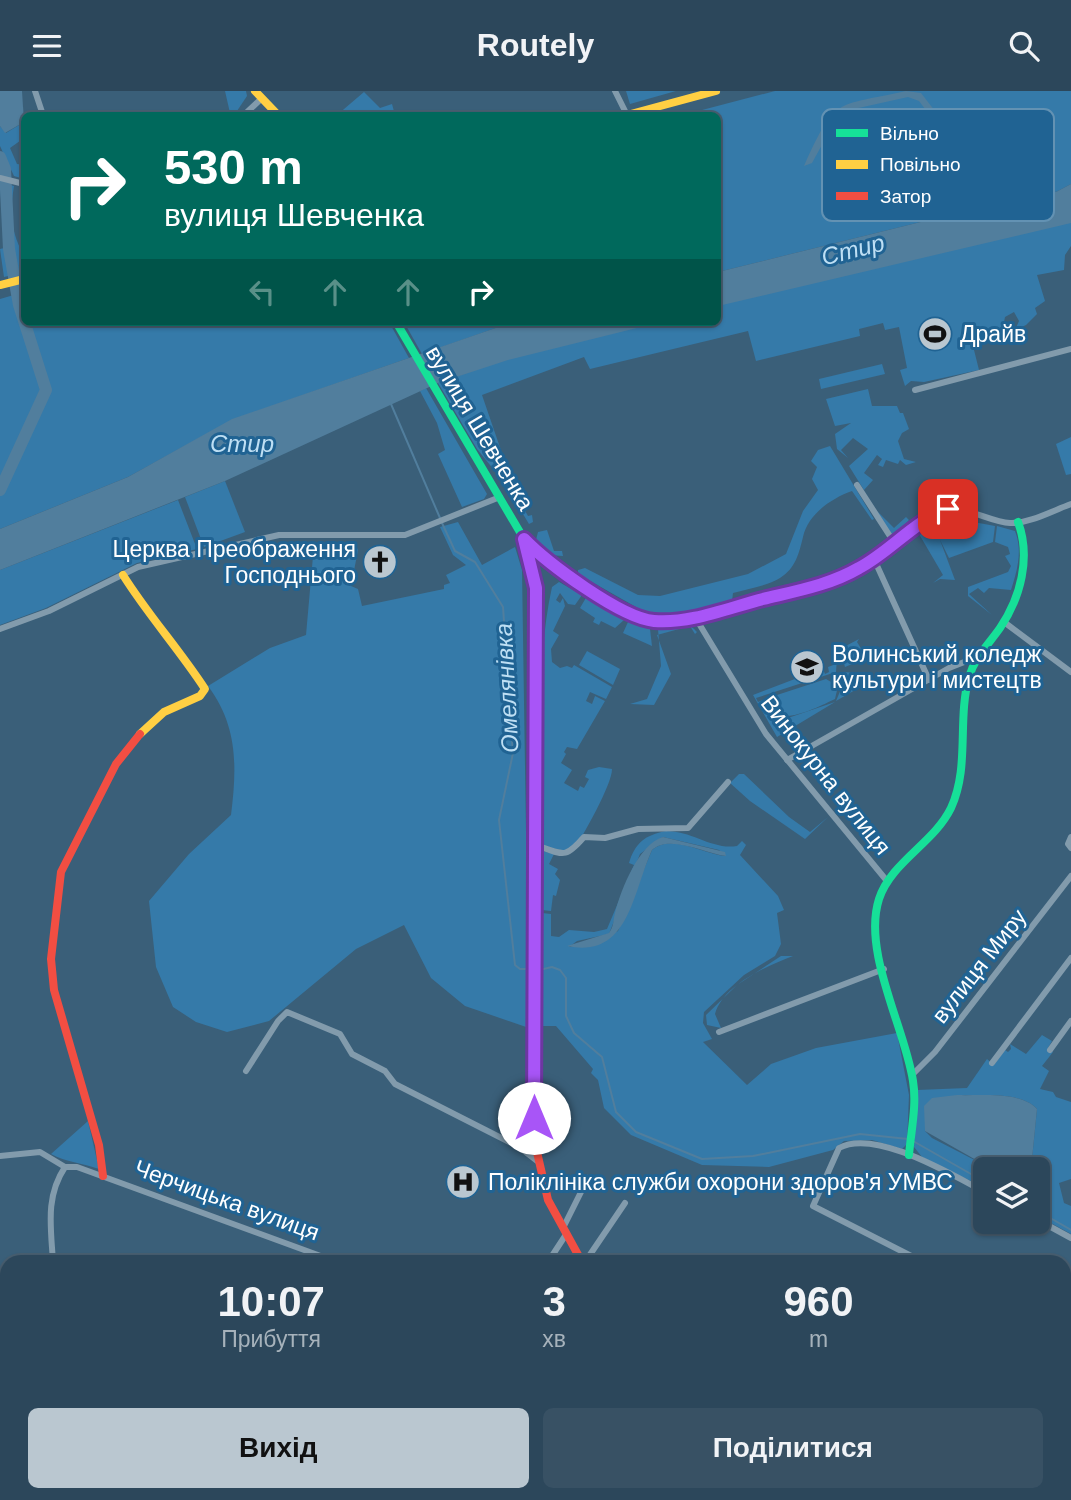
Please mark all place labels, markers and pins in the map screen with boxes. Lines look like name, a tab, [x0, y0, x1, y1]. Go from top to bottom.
sports icon: Драйв	[916, 315, 954, 353]
place label: Драйв	[960, 321, 1026, 347]
pin	[918, 479, 978, 539]
place label: Церква Преображення Господнього	[113, 536, 356, 588]
church icon: Церква Преображення Господнього	[361, 543, 399, 581]
place label: Волинський коледж культури і мистецтв	[832, 641, 1042, 693]
school or university icon: Волинський коледж культури і мистецтв	[788, 648, 826, 686]
hospital icon: Поліклініка служби охорони здоров'я УМВС	[444, 1163, 482, 1201]
place label: Поліклініка служби охорони здоров'я УМВС	[488, 1169, 953, 1195]

